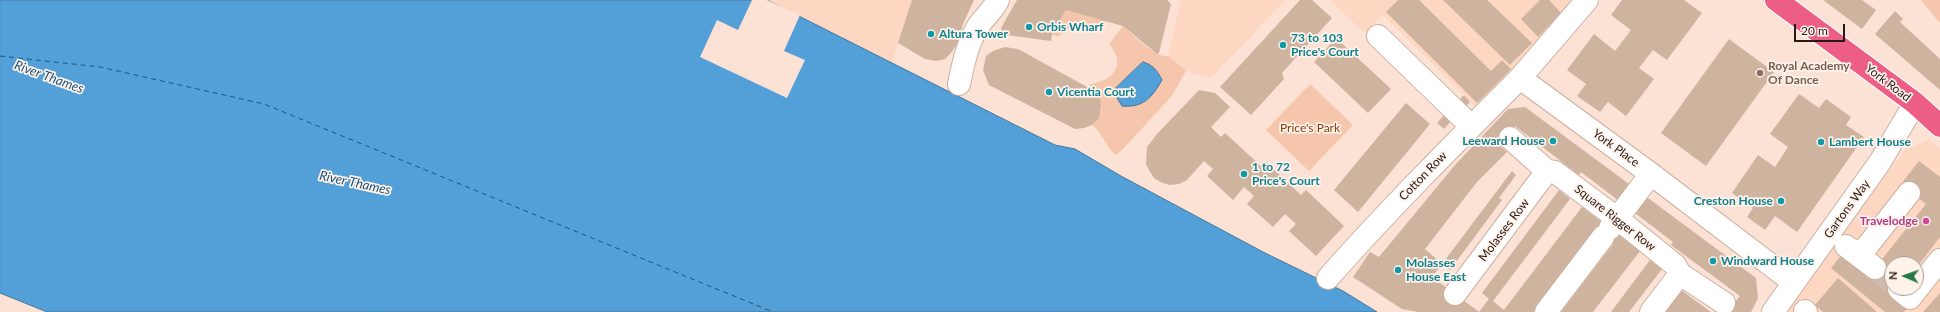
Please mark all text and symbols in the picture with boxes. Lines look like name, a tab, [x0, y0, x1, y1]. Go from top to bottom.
scale bar	[1796, 16, 1847, 42]
place label: Orbis Wharf	[1037, 20, 1103, 34]
marker: Orbis Wharf	[1024, 22, 1034, 32]
text: 20 m	[1801, 23, 1828, 38]
place label: Altura Tower	[939, 27, 1008, 41]
marker: Altura Tower	[926, 29, 936, 39]
place label: 73 to 103 Price's Court	[1291, 31, 1359, 59]
marker: 73 to 103 Price's Court	[1278, 40, 1288, 50]
water label: River Thames	[12, 57, 86, 97]
place label: Royal Academy Of Dance	[1768, 59, 1850, 87]
street label: York Road	[1862, 61, 1914, 105]
marker: Royal Academy Of Dance	[1755, 68, 1765, 78]
place label: Vicentia Court	[1057, 85, 1134, 99]
marker: Vicentia Court	[1044, 87, 1054, 97]
park label: Price's Park	[1280, 121, 1340, 135]
street label: York Place	[1590, 126, 1642, 170]
place label: Leeward House	[1462, 134, 1545, 148]
place label: Lambert House	[1829, 135, 1911, 149]
marker: Leeward House	[1548, 136, 1558, 146]
marker: Lambert House	[1816, 137, 1826, 147]
street label: Cotton Row	[1396, 148, 1450, 204]
place label: 1 to 72 Price's Court	[1252, 160, 1320, 188]
water label: River Thames	[318, 168, 392, 198]
marker: 1 to 72 Price's Court	[1239, 169, 1249, 179]
street label: Gartons Way	[1821, 177, 1873, 241]
street label: Square Rigger Row	[1572, 182, 1658, 254]
place label: Creston House	[1694, 194, 1773, 208]
street label: Molasses Row	[1476, 196, 1532, 264]
marker: Creston House	[1776, 196, 1786, 206]
place label: Travelodge	[1860, 214, 1918, 228]
marker: Travelodge	[1921, 216, 1931, 226]
place label: Windward House	[1721, 254, 1814, 268]
place label: Molasses House East	[1406, 256, 1466, 284]
marker: Windward House	[1708, 256, 1718, 266]
north arrow	[1884, 256, 1924, 296]
marker: Molasses House East	[1393, 265, 1403, 275]
text: N	[1886, 271, 1899, 280]

